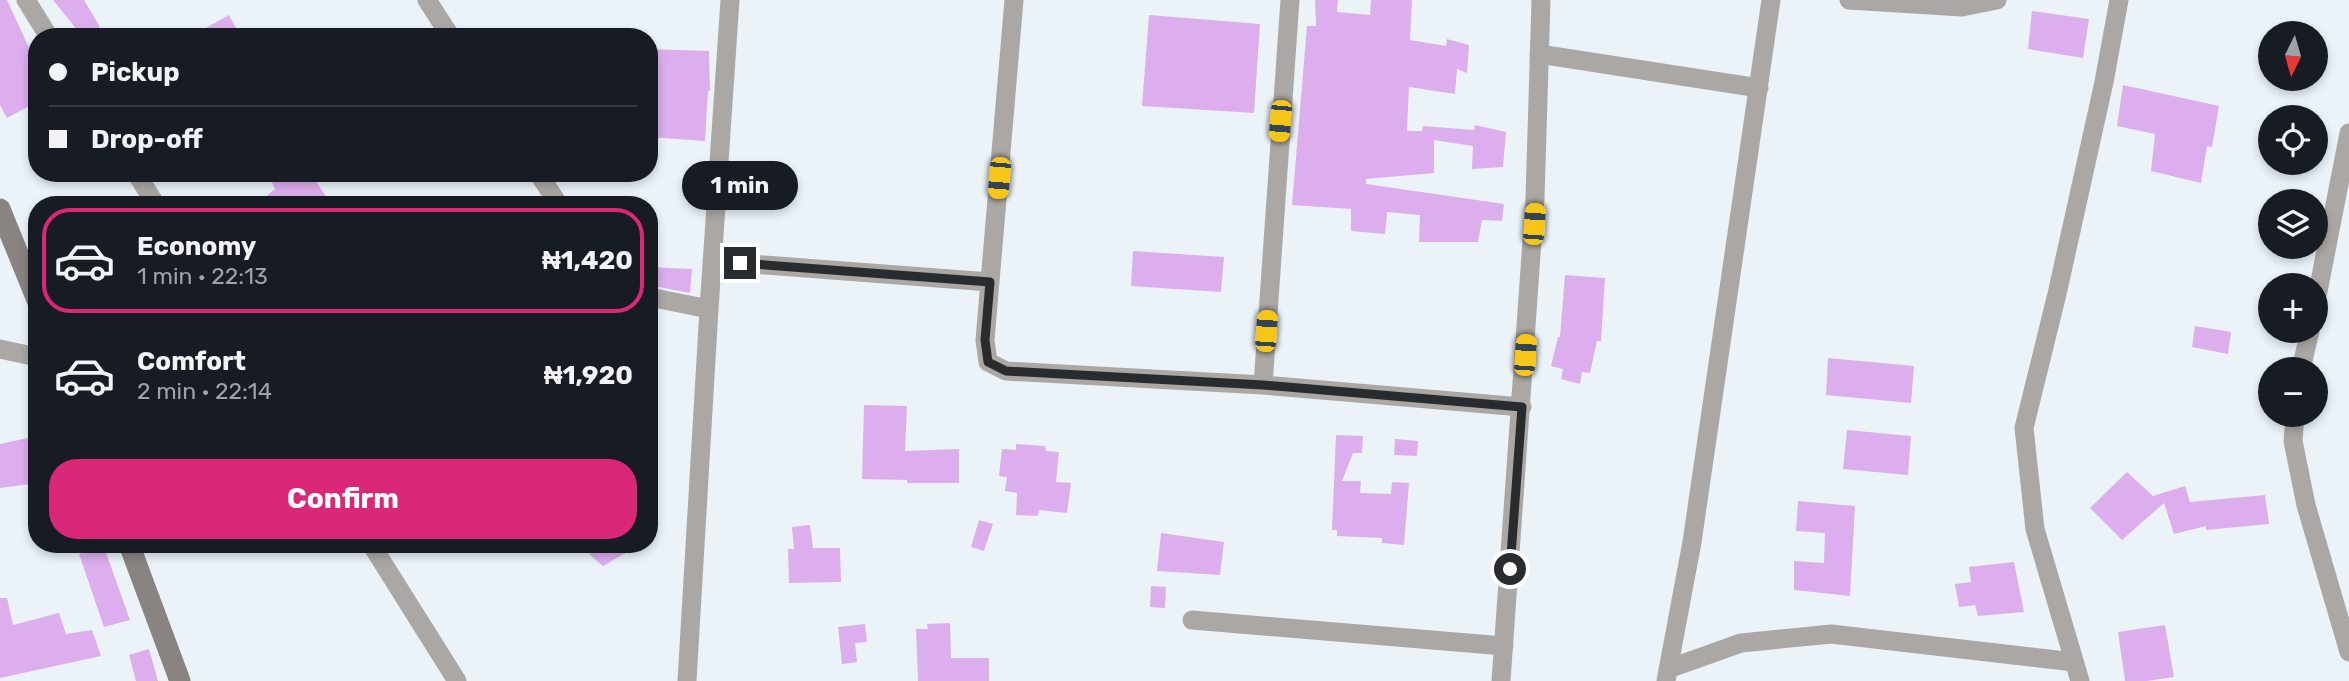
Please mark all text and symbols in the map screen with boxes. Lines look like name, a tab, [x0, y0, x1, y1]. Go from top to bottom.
north arrow	[2258, 21, 2328, 91]
map controls	[2258, 21, 2328, 427]
text: Pickup	[91, 57, 180, 88]
car	[1268, 99, 1293, 143]
button: locate	[2258, 105, 2328, 175]
text: Drop-off	[91, 124, 203, 155]
car	[987, 156, 1012, 200]
callout: 1 min	[682, 162, 798, 210]
text: 1 min	[711, 171, 769, 199]
button: layers	[2258, 189, 2328, 259]
car	[1523, 202, 1546, 246]
icon: car	[53, 229, 116, 292]
text: Economy	[137, 231, 256, 262]
text: ₦1,420	[542, 245, 633, 276]
route end	[724, 247, 756, 279]
text: 1 min · 22:13	[137, 262, 268, 290]
button: +	[2258, 273, 2328, 343]
car	[1255, 309, 1278, 353]
car	[1514, 333, 1537, 377]
icon: car	[53, 344, 116, 407]
text: Comfort	[137, 346, 246, 377]
button: −	[2258, 357, 2328, 427]
text: ₦1,920	[544, 360, 633, 391]
text: 2 min · 22:14	[137, 377, 272, 405]
button: Confirm	[49, 459, 637, 539]
route start	[1494, 553, 1526, 585]

